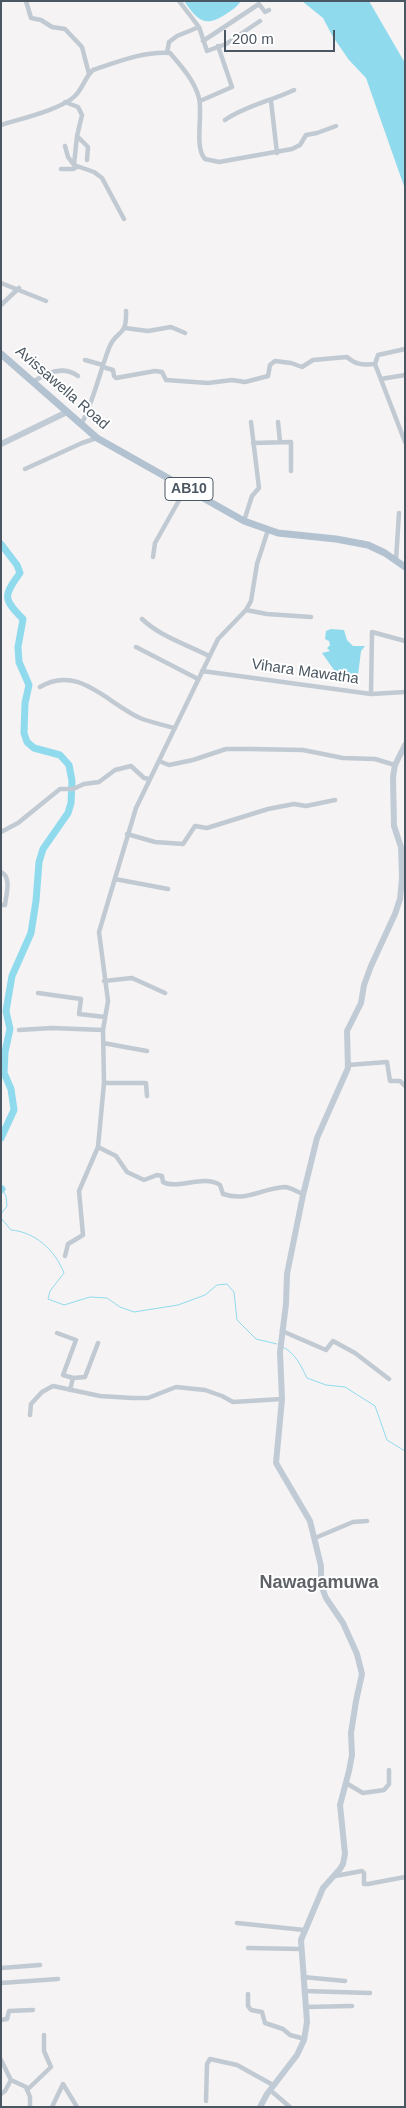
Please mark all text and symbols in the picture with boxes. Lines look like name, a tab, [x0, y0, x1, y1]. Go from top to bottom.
scale bar	[226, 20, 337, 52]
text: 200 m	[232, 30, 274, 47]
street label: Avissawella Road	[12, 342, 112, 434]
road number: AB10	[165, 478, 213, 500]
street label: Vihara Mawatha	[250, 656, 360, 688]
district label: Nawagamuwa	[259, 1572, 379, 1594]

